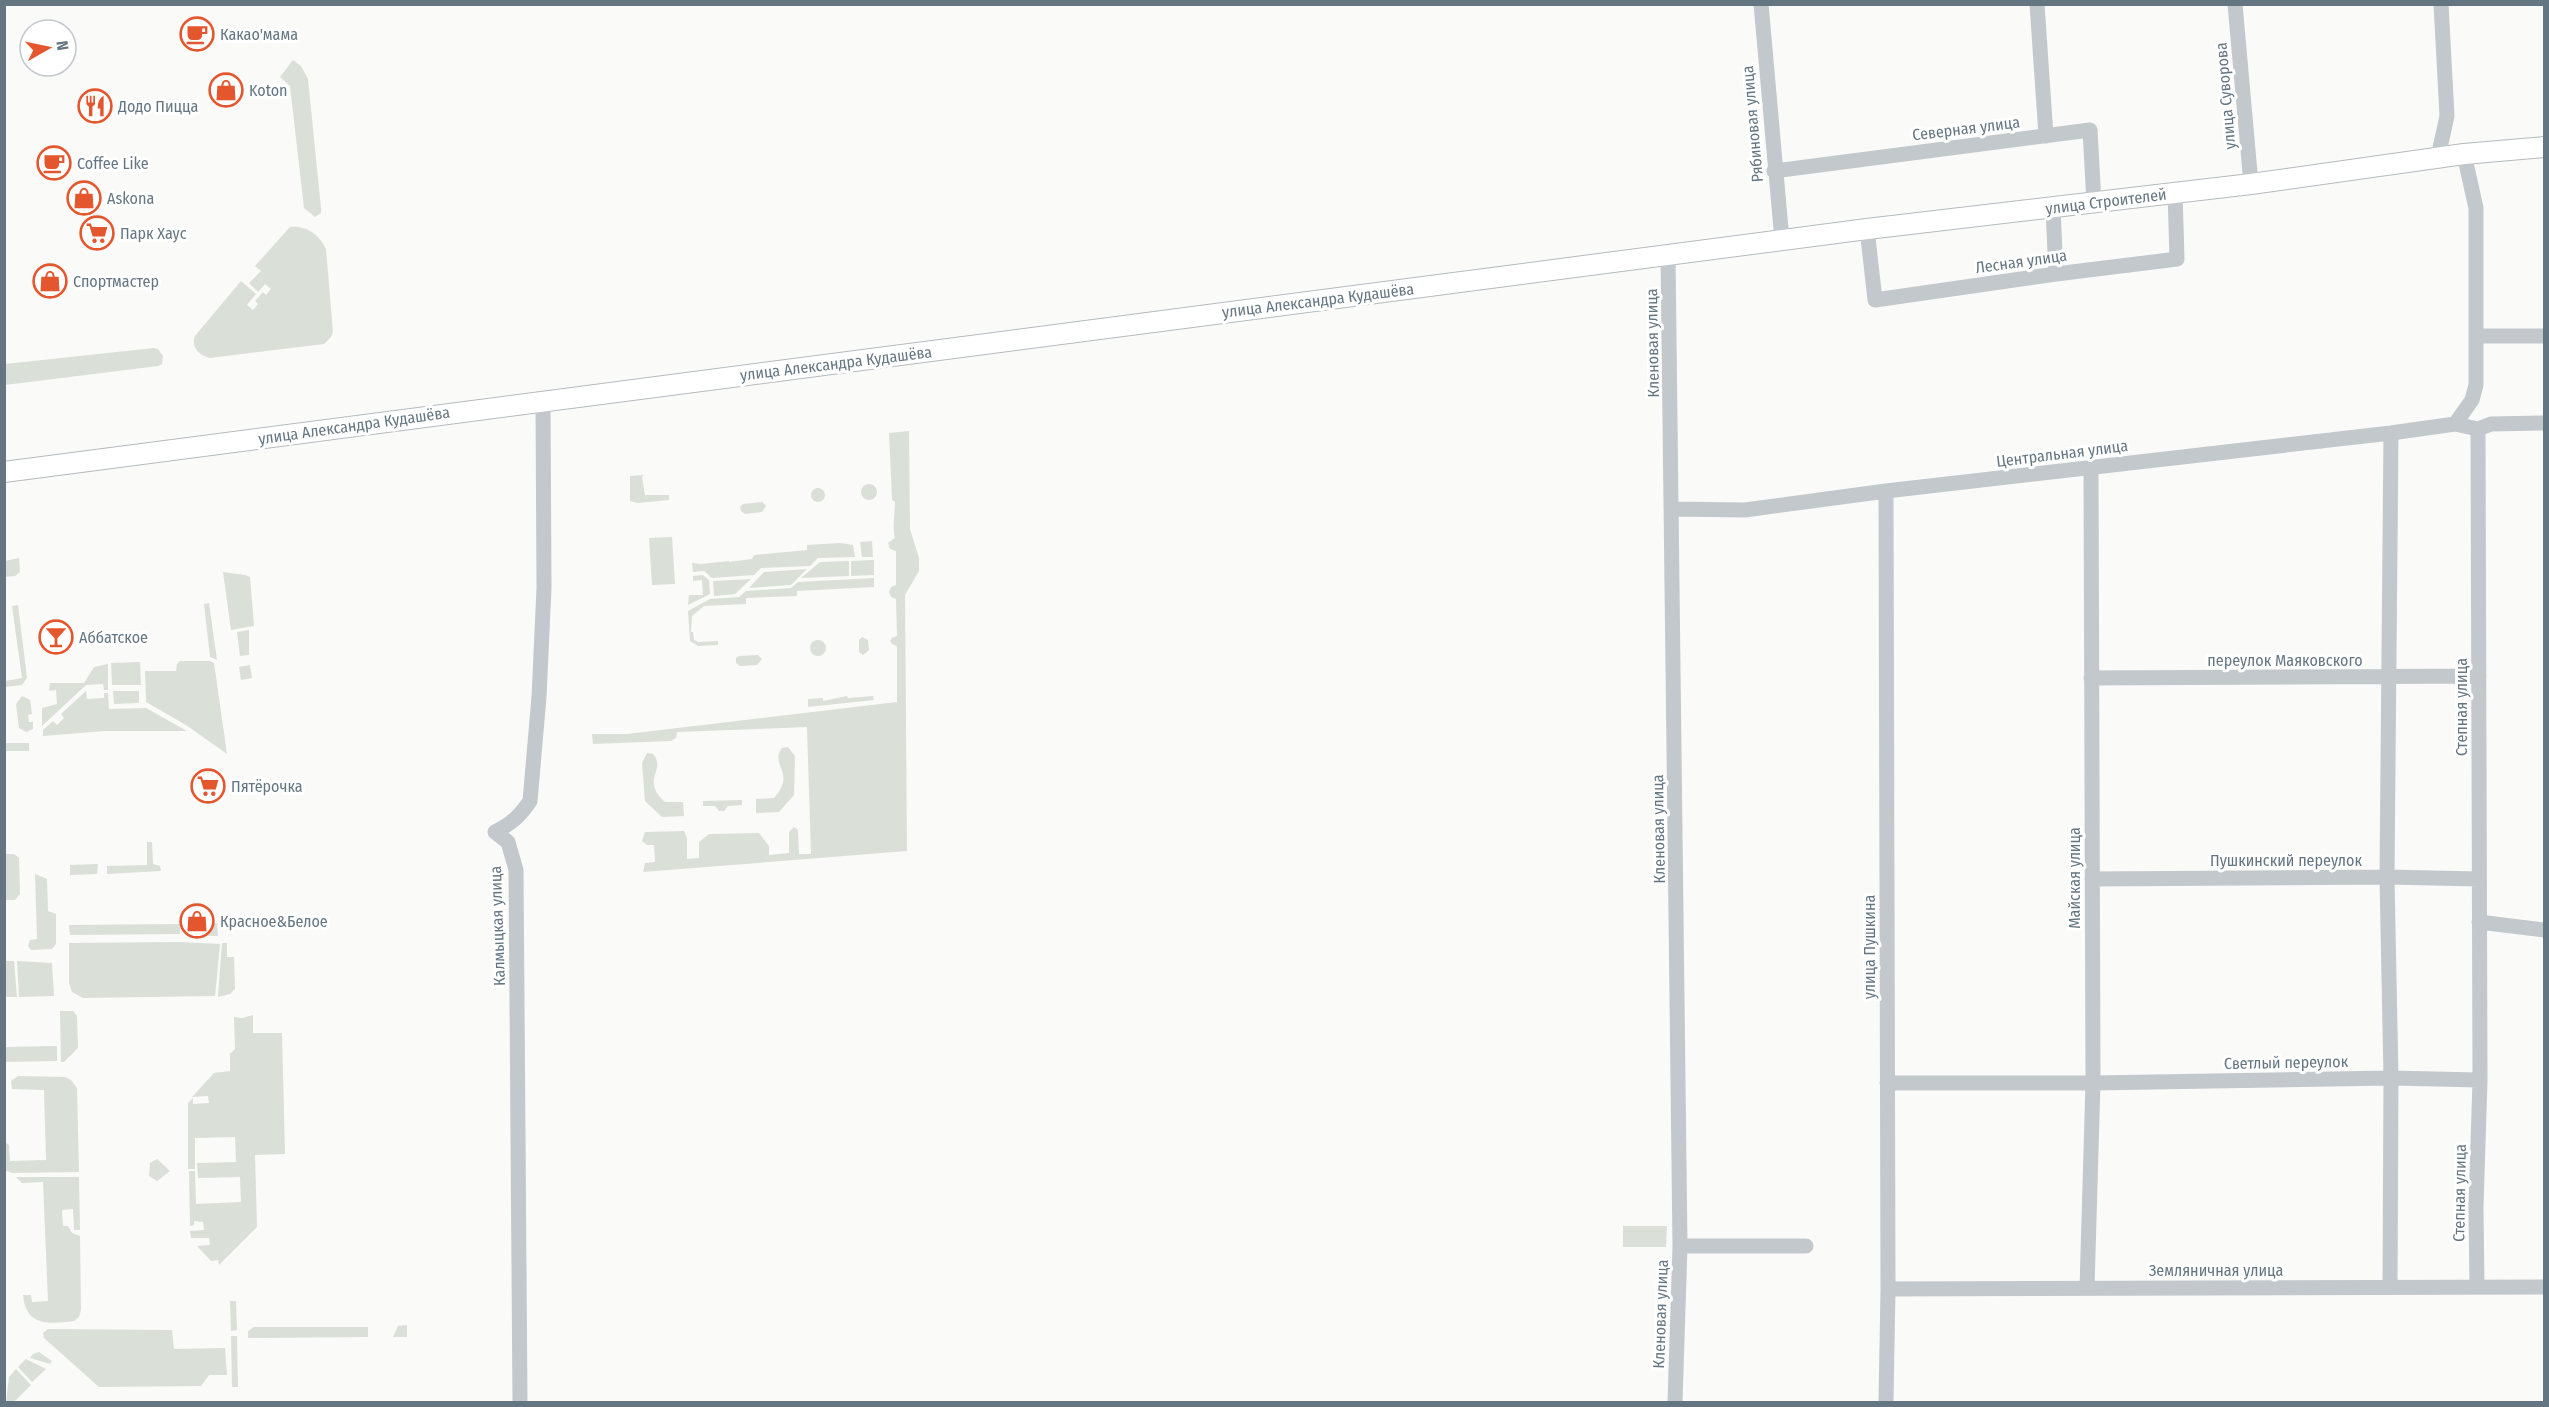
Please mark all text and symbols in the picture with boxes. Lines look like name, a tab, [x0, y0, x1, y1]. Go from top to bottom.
cafe icon: Какао'мама	[179, 16, 215, 52]
north arrow	[18, 18, 78, 78]
place label: Какао'мама	[220, 25, 298, 44]
text: N	[52, 40, 72, 52]
street label: улица Суворова	[2211, 42, 2240, 150]
street label: Рябиновая улица	[1738, 65, 1767, 183]
shop icon: Koton	[208, 72, 244, 108]
place label: Koton	[249, 81, 288, 100]
restaurant icon: Додо Пицца	[77, 88, 113, 124]
place label: Додо Пицца	[117, 97, 199, 116]
street label: Северная улица	[1911, 112, 2021, 145]
cafe icon: Coffee Like	[36, 145, 72, 181]
place label: Coffee Like	[77, 154, 149, 173]
shop icon: Askona	[66, 180, 102, 216]
street label: улица Строителей	[2044, 185, 2168, 218]
place label: Askona	[107, 189, 154, 208]
supermarket icon: Парк Хаус	[79, 215, 115, 251]
place label: Парк Хаус	[120, 224, 187, 243]
street label: Лесная улица	[1974, 246, 2068, 277]
shop icon: Спортмастер	[32, 263, 68, 299]
place label: Спортмастер	[73, 272, 159, 291]
street label: улица Александра Кудашёва	[1221, 279, 1415, 322]
street label: Кленовая улица	[1642, 288, 1663, 398]
street label: улица Александра Кудашёва	[739, 342, 933, 385]
street label: улица Александра Кудашёва	[257, 403, 451, 448]
street label: Центральная улица	[1995, 436, 2129, 471]
bar icon: Аббатское	[38, 619, 74, 655]
place label: Аббатское	[79, 628, 148, 647]
street label: переулок Маяковского	[2207, 651, 2363, 670]
street label: Степная улица	[2452, 658, 2471, 756]
supermarket icon: Пятёрочка	[190, 768, 226, 804]
street label: Кленовая улица	[1648, 774, 1669, 884]
place label: Пятёрочка	[231, 777, 303, 796]
street label: Майская улица	[2065, 827, 2084, 929]
street label: Пушкинский переулок	[2210, 851, 2362, 870]
street label: Калмыцкая улица	[486, 865, 509, 986]
street label: улица Пушкина	[1860, 895, 1879, 999]
shop icon: Красное&Белое	[179, 903, 215, 939]
place label: Красное&Белое	[220, 912, 328, 931]
street label: Светлый переулок	[2224, 1052, 2349, 1073]
street label: Степная улица	[2449, 1144, 2470, 1242]
street label: Кленовая улица	[1649, 1259, 1672, 1369]
street label: Земляничная улица	[2149, 1261, 2283, 1280]

